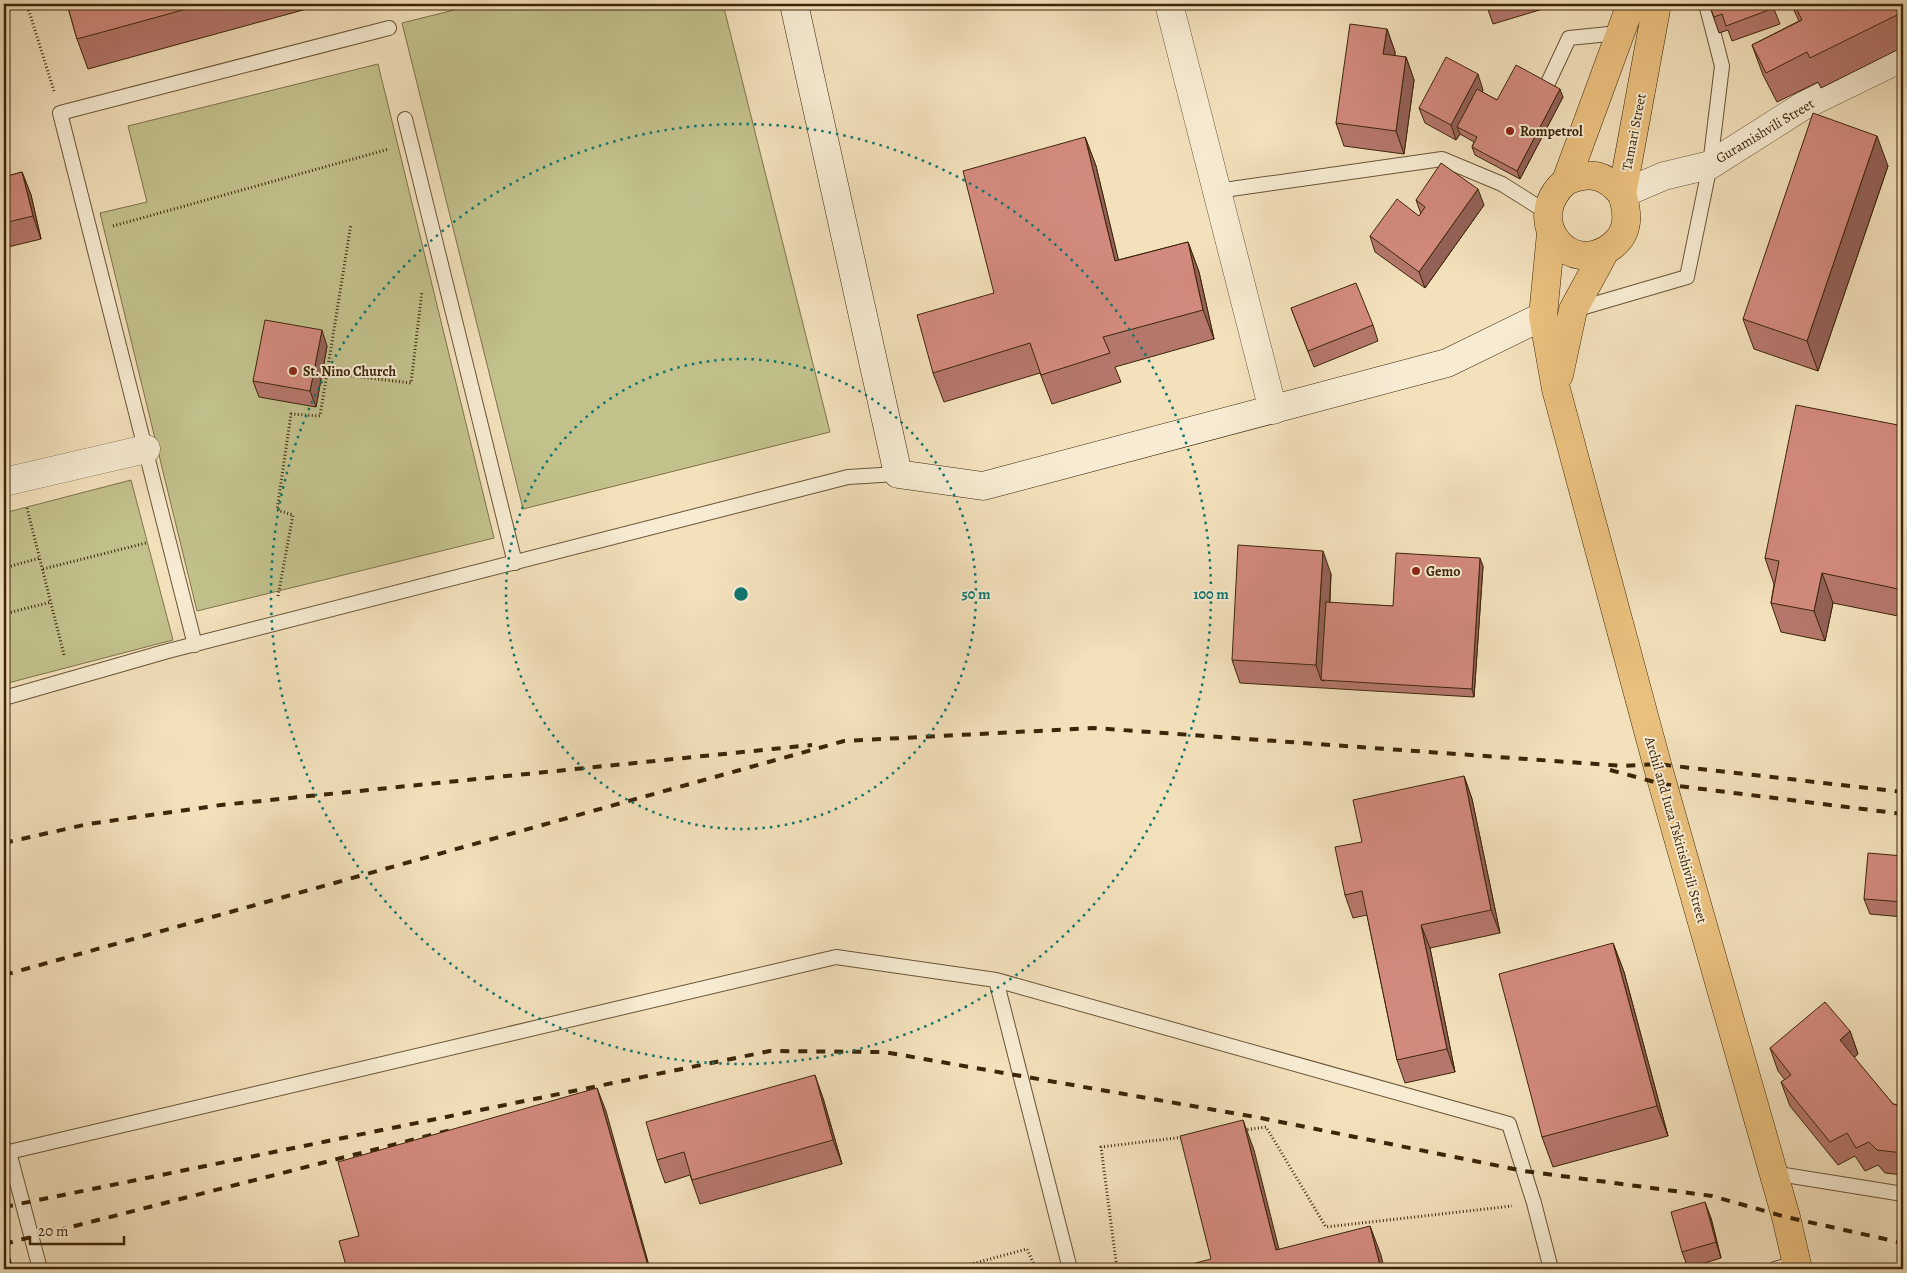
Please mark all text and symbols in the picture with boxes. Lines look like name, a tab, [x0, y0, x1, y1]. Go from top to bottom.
street label: Tamari Street	[1617, 91, 1651, 172]
street label: Guramishvili Street	[1712, 94, 1818, 168]
place label: Rompetrol	[1520, 122, 1583, 141]
marker: Rompetrol	[1504, 125, 1516, 137]
place label: St. Nino Church	[303, 362, 396, 381]
marker: St. Nino Church	[287, 365, 299, 377]
place label: Gemo	[1426, 562, 1460, 581]
marker: Gemo	[1410, 565, 1422, 577]
text: 50 m	[961, 584, 991, 604]
text: 100 m	[1193, 584, 1229, 604]
centre of rings	[732, 585, 750, 603]
street label: Archil and Iuza Tskitishivili Street	[1640, 733, 1712, 926]
scale bar	[30, 1213, 124, 1245]
text: 20 m	[38, 1221, 69, 1241]

